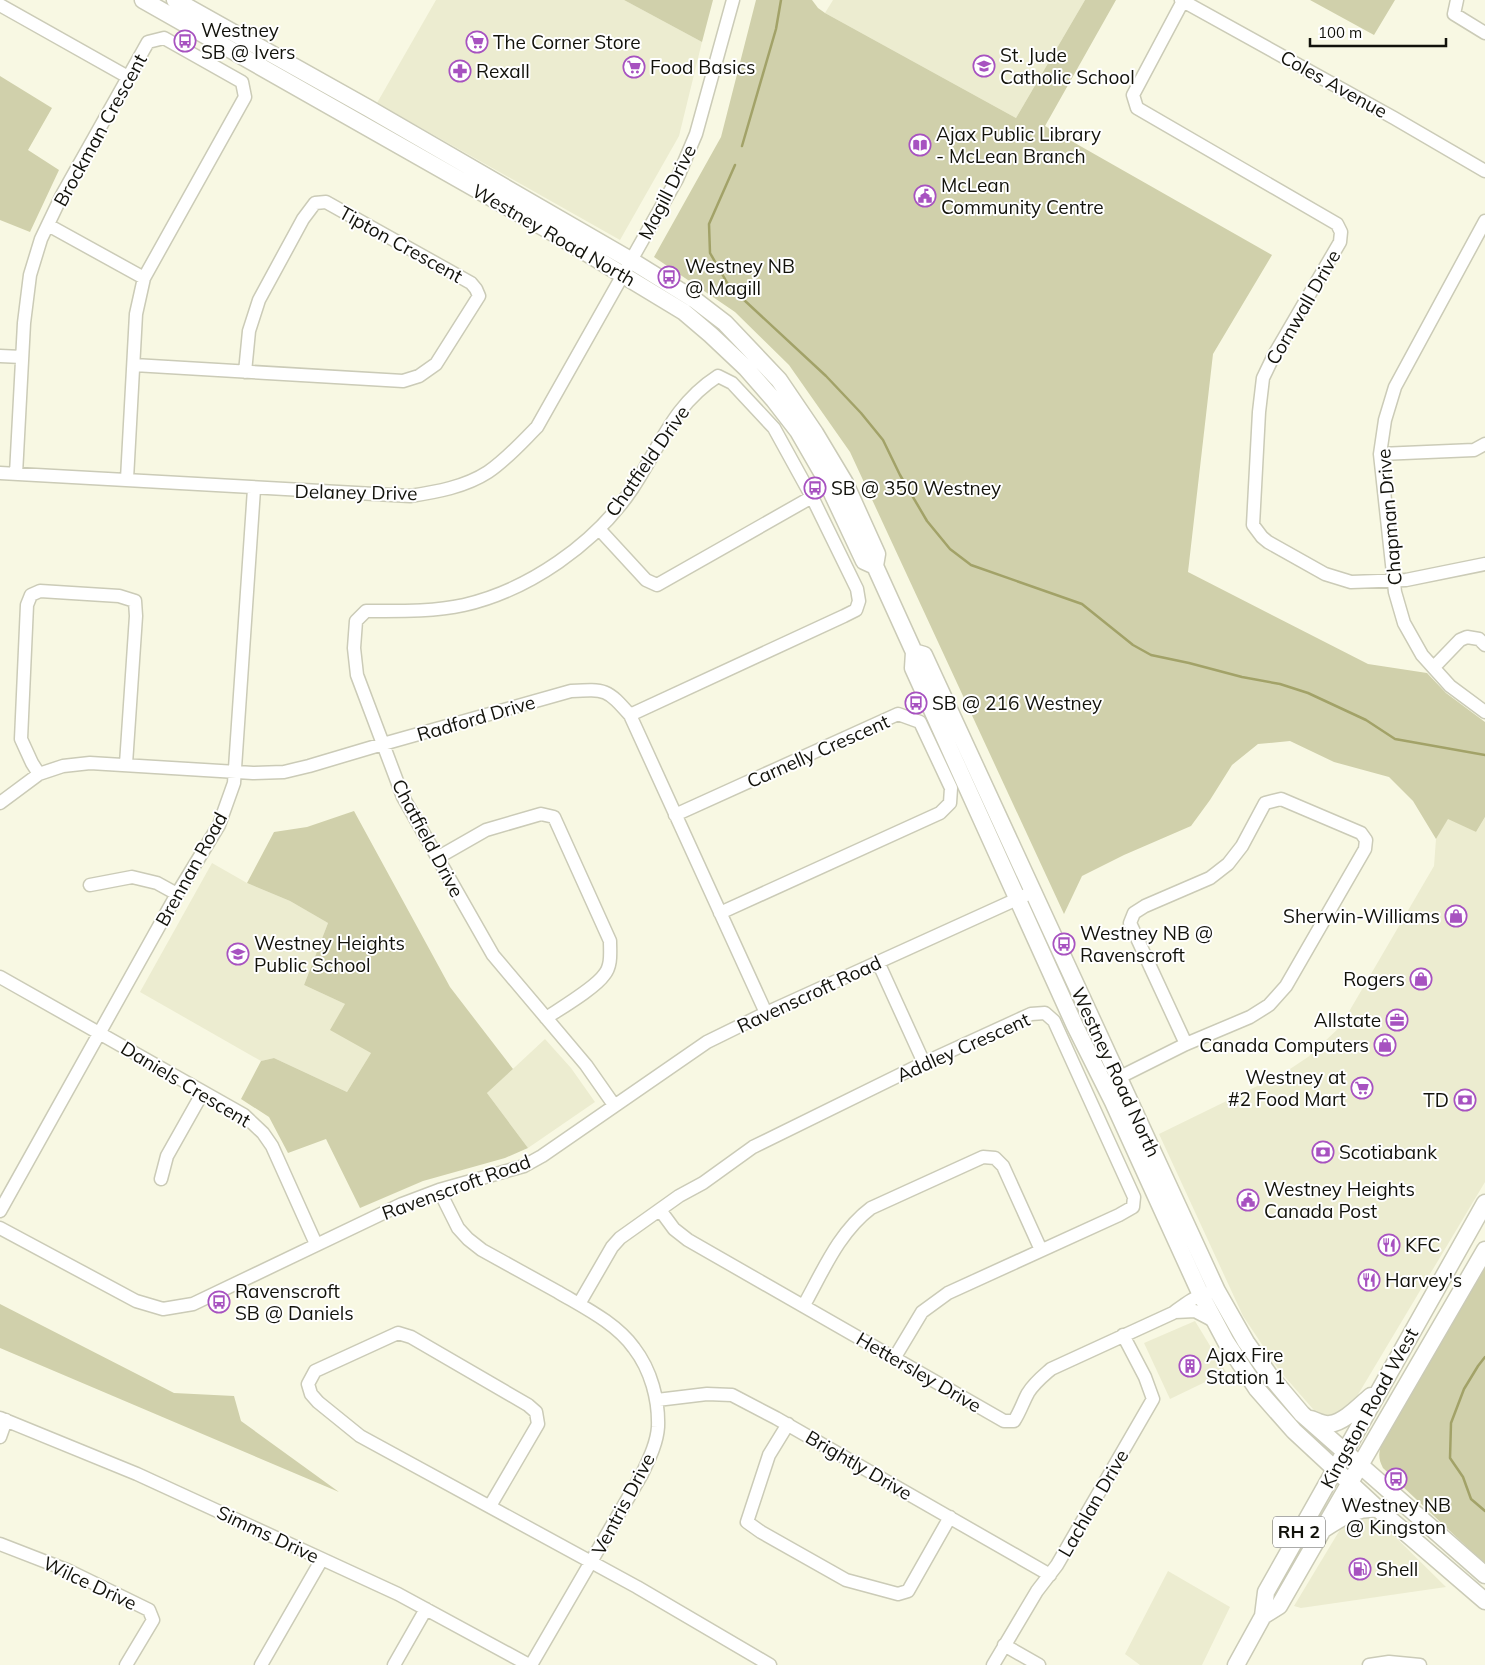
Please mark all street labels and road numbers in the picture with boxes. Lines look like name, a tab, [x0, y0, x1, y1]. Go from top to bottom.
street label: Coles Avenue	[1276, 45, 1392, 123]
street label: Brockman Crescent	[48, 49, 152, 211]
street label: Magill Drive	[633, 140, 701, 244]
street label: Westney Road North	[468, 178, 640, 292]
street label: Tipton Crescent	[335, 200, 467, 288]
street label: Cornwall Drive	[1260, 245, 1346, 369]
street label: Chatfield Drive	[600, 401, 694, 521]
street label: Chapman Drive	[1371, 448, 1407, 586]
street label: Delaney Drive	[294, 479, 418, 505]
street label: Radford Drive	[414, 690, 538, 746]
street label: Carnelly Crescent	[743, 709, 893, 793]
street label: Chatfield Drive	[387, 775, 469, 901]
street label: Brennan Road	[150, 808, 232, 930]
street label: Ravenscroft Road	[733, 950, 885, 1038]
street label: Westney Road North	[1066, 983, 1166, 1161]
street label: Addley Crescent	[893, 1007, 1034, 1087]
street label: Daniels Crescent	[117, 1036, 256, 1132]
street label: Ravenscroft Road	[378, 1149, 534, 1225]
street label: Kingston Road West	[1315, 1323, 1423, 1492]
street label: Hettersley Drive	[852, 1327, 986, 1417]
street label: Brightly Drive	[801, 1425, 917, 1505]
street label: Lachlan Drive	[1053, 1445, 1133, 1561]
street label: Ventris Drive	[586, 1449, 660, 1559]
street label: Simms Drive	[213, 1500, 323, 1568]
road number: RH 2	[1273, 1516, 1325, 1548]
street label: Wilce Drive	[39, 1551, 141, 1615]

